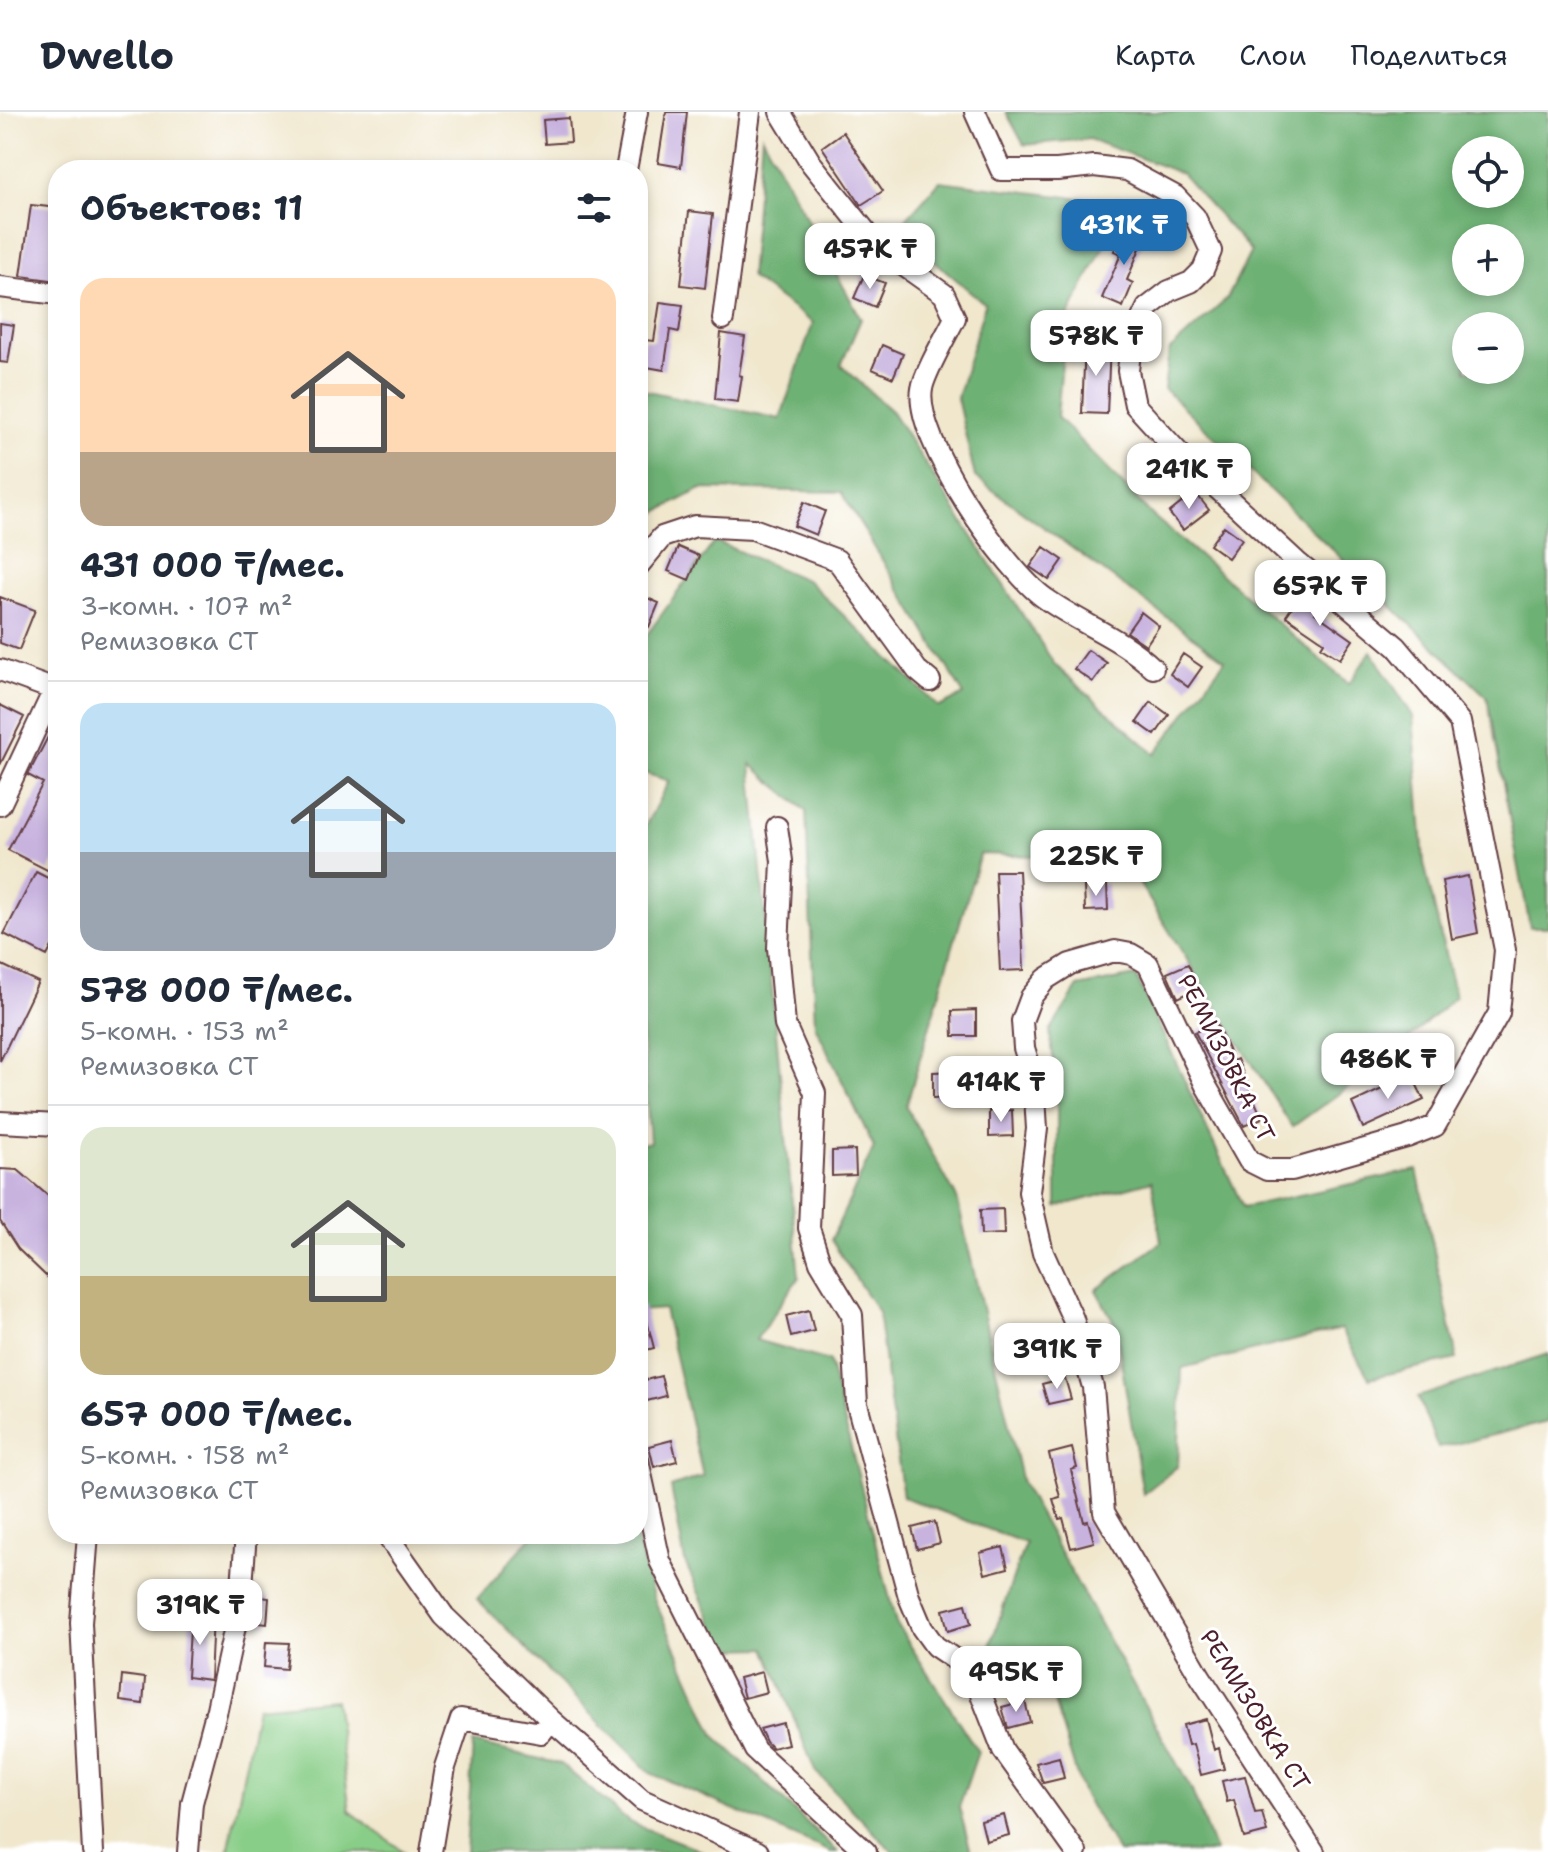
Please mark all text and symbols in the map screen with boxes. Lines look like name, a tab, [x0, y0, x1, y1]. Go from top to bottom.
text: Dwello	[40, 30, 174, 81]
text: Карта	[1115, 36, 1195, 74]
text: Слои	[1239, 36, 1306, 74]
text: Поделиться	[1350, 36, 1508, 74]
map controls	[1452, 136, 1524, 384]
button: locate	[1452, 136, 1524, 208]
text: Объектов: 11	[80, 185, 303, 231]
icon: filters	[572, 186, 616, 230]
pin: 431K ₸	[1059, 199, 1189, 267]
text: 431K ₸	[1080, 207, 1168, 242]
pin: 457K ₸	[805, 223, 935, 291]
button: +	[1452, 224, 1524, 296]
text: 457K ₸	[823, 231, 917, 266]
pin: 578K ₸	[1031, 310, 1161, 378]
button: −	[1452, 312, 1524, 384]
text: 578K ₸	[1049, 318, 1143, 353]
icon: home	[276, 330, 420, 474]
pin: 241K ₸	[1124, 443, 1254, 511]
text: 241K ₸	[1145, 451, 1233, 486]
text: 431 000 ₸/мес.	[80, 542, 345, 588]
pin: 657K ₸	[1255, 560, 1385, 628]
text: 657K ₸	[1273, 568, 1367, 603]
text: 3-комн. · 107 m²	[80, 588, 293, 623]
text: Ремизовка СТ	[80, 623, 259, 658]
icon: home	[276, 755, 420, 899]
pin: 225K ₸	[1031, 830, 1161, 898]
text: 225K ₸	[1048, 838, 1144, 873]
text: 578 000 ₸/мес.	[80, 967, 353, 1013]
street label: РЕМИЗОВКА СТ	[1170, 969, 1282, 1148]
text: 5-комн. · 153 m²	[80, 1013, 289, 1048]
pin: 486K ₸	[1323, 1033, 1453, 1101]
text: 486K ₸	[1339, 1041, 1437, 1076]
text: Ремизовка СТ	[80, 1048, 259, 1083]
pin: 414K ₸	[936, 1056, 1066, 1124]
text: 414K ₸	[957, 1064, 1045, 1099]
icon: home	[276, 1179, 420, 1323]
pin: 391K ₸	[992, 1323, 1122, 1391]
text: 391K ₸	[1012, 1331, 1102, 1366]
text: 657 000 ₸/мес.	[80, 1391, 353, 1437]
text: 5-комн. · 158 m²	[80, 1437, 290, 1472]
text: Ремизовка СТ	[80, 1472, 259, 1507]
pin: 319K ₸	[135, 1579, 265, 1647]
text: 319K ₸	[155, 1587, 245, 1622]
street label: РЕМИЗОВКА СТ	[1193, 1623, 1318, 1797]
pin: 495K ₸	[951, 1646, 1081, 1714]
text: 495K ₸	[969, 1654, 1063, 1689]

